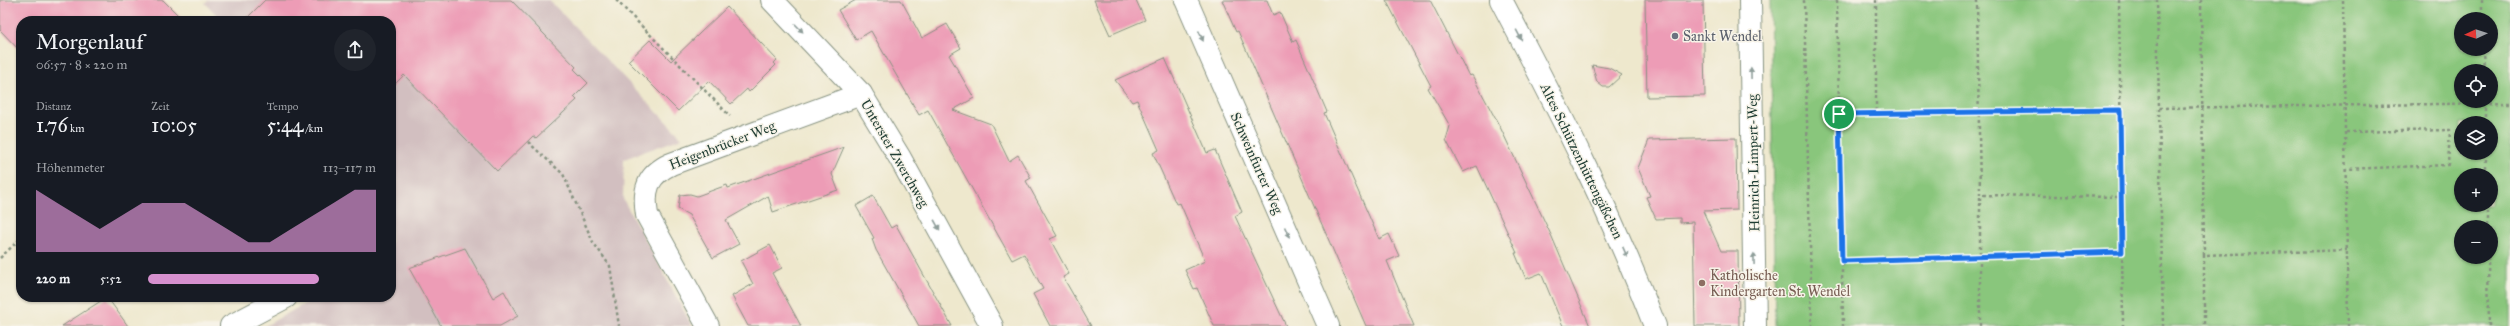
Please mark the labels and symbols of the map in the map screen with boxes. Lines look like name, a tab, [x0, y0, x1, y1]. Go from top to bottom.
north arrow	[2454, 12, 2498, 56]
one-way arrow	[794, 23, 804, 33]
place label: Sankt Wendel	[1683, 28, 1762, 45]
one-way arrow	[1516, 29, 1523, 40]
one-way arrow	[1199, 30, 1205, 42]
marker: Sankt Wendel	[1670, 31, 1680, 41]
one-way arrow	[1748, 66, 1754, 79]
street label: Altes Schützenhüttengäßchen	[1536, 80, 1627, 242]
street label: Heinrich-Limpert-Weg	[1744, 94, 1763, 232]
street label: Unterster Zwerchweg	[857, 96, 933, 211]
pin	[1822, 97, 1856, 131]
street label: Schweinfurter Weg	[1227, 110, 1287, 217]
street label: Heigenbrücker Weg	[667, 117, 778, 174]
one-way arrow	[933, 219, 940, 231]
one-way arrow	[1284, 226, 1290, 237]
one-way arrow	[1623, 246, 1629, 258]
one-way arrow	[1751, 252, 1757, 265]
place label: Katholische Kindergarten St. Wendel	[1710, 267, 1850, 300]
marker: Katholische Kindergarten St. Wendel	[1697, 278, 1707, 288]

